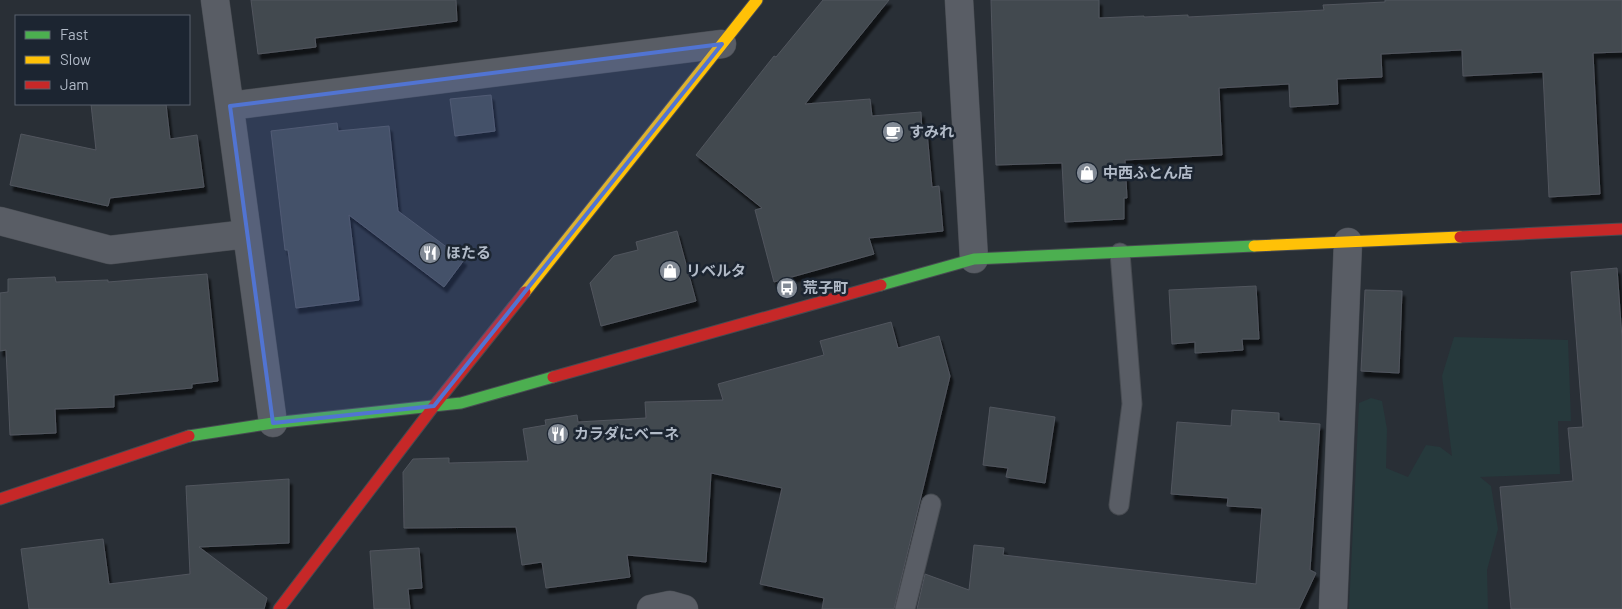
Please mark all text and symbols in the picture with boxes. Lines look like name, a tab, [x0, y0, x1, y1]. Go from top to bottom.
legend	[15, 15, 190, 105]
text: Fast	[60, 25, 88, 43]
text: Slow	[60, 50, 91, 68]
text: Jam	[60, 75, 89, 93]
cafe icon: すみれ	[881, 120, 905, 144]
place label: すみれ	[909, 122, 954, 140]
shop icon: 中西ふとん店	[1075, 161, 1099, 185]
place label: 中西ふとん店	[1103, 163, 1193, 181]
restaurant icon: ほたる	[418, 241, 442, 265]
place label: ほたる	[446, 243, 491, 261]
shop icon: リベルタ	[658, 259, 682, 283]
place label: リベルタ	[686, 261, 746, 279]
bus stop icon: 荒子町	[775, 276, 799, 300]
place label: 荒子町	[803, 278, 848, 296]
restaurant icon: カラダにベーネ	[546, 422, 570, 446]
place label: カラダにベーネ	[574, 424, 679, 442]

